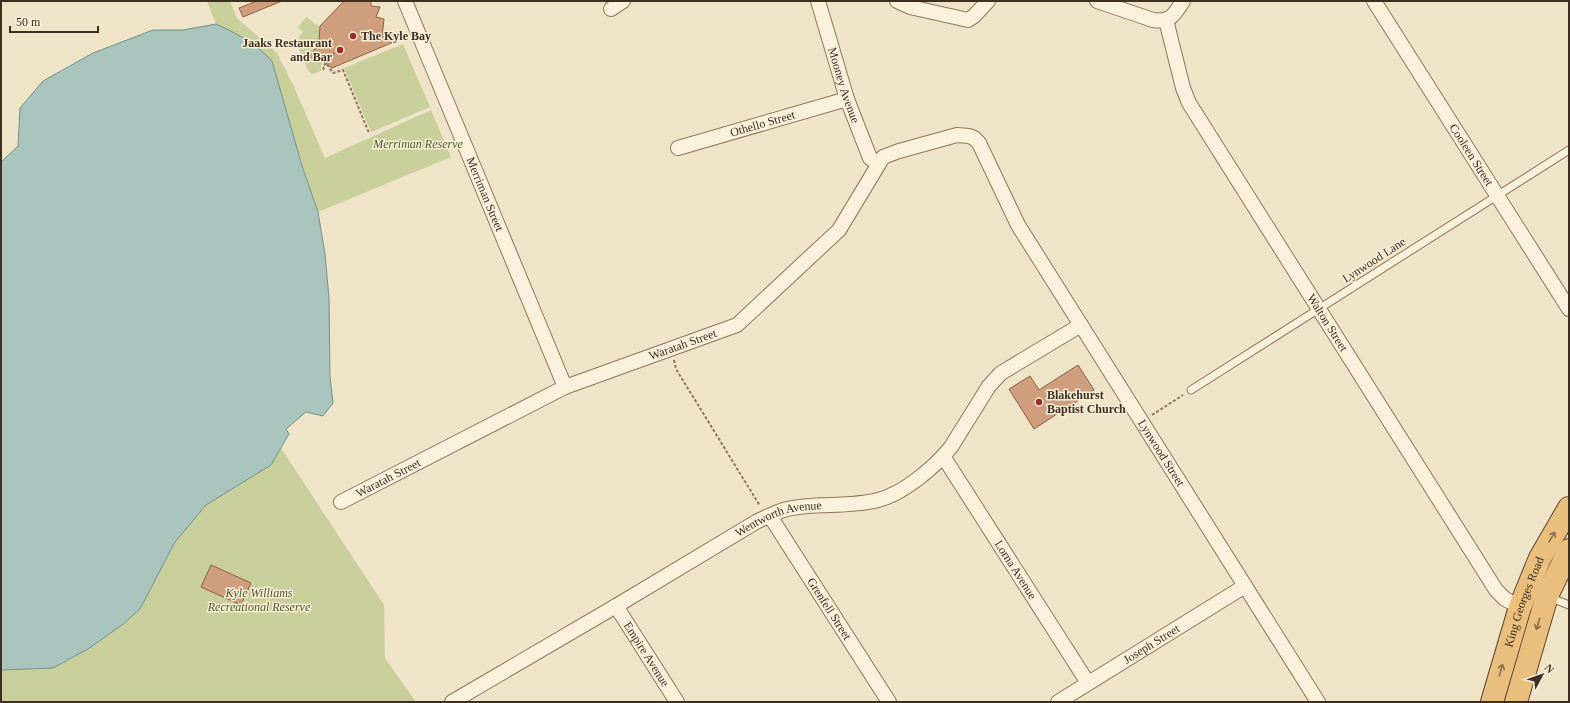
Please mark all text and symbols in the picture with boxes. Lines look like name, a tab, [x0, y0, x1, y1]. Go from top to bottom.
scale bar	[10, 8, 98, 34]
text: 50 m	[16, 15, 41, 29]
place label: The Kyle Bay	[361, 29, 431, 43]
marker: The Kyle Bay	[348, 31, 358, 41]
place label: Jaaks Restaurant and Bar	[242, 36, 333, 64]
marker: Jaaks Restaurant and Bar	[335, 45, 345, 55]
street label: Mooney Avenue	[825, 46, 863, 125]
street label: Othello Street	[728, 107, 797, 140]
street label: Cooleen Street	[1446, 121, 1497, 189]
park label: Merriman Reserve	[372, 137, 463, 151]
street label: Merriman Street	[463, 155, 507, 234]
street label: Lynwood Lane	[1340, 234, 1408, 286]
street label: Walton Street	[1304, 291, 1351, 355]
street label: Waratah Street	[647, 326, 719, 363]
place label: Blakehurst Baptist Church	[1047, 388, 1126, 416]
marker: Blakehurst Baptist Church	[1034, 397, 1044, 407]
street label: Lynwood Street	[1135, 417, 1188, 489]
street label: Waratah Street	[353, 455, 423, 500]
street label: Wentworth Avenue	[732, 498, 822, 540]
one-way arrow	[1548, 531, 1556, 543]
street label: Lorna Avenue	[992, 538, 1040, 602]
street label: King Georges Road	[1502, 555, 1547, 649]
street label: Grenfell Street	[804, 575, 855, 643]
park label: Kyle Williams Recreational Reserve	[207, 586, 311, 614]
one-way arrow	[1534, 618, 1541, 631]
street label: Empire Avenue	[621, 619, 672, 689]
street label: Joseph Street	[1121, 621, 1183, 667]
north arrow	[1522, 655, 1562, 695]
text: N	[1542, 662, 1557, 675]
one-way arrow	[1498, 664, 1505, 677]

